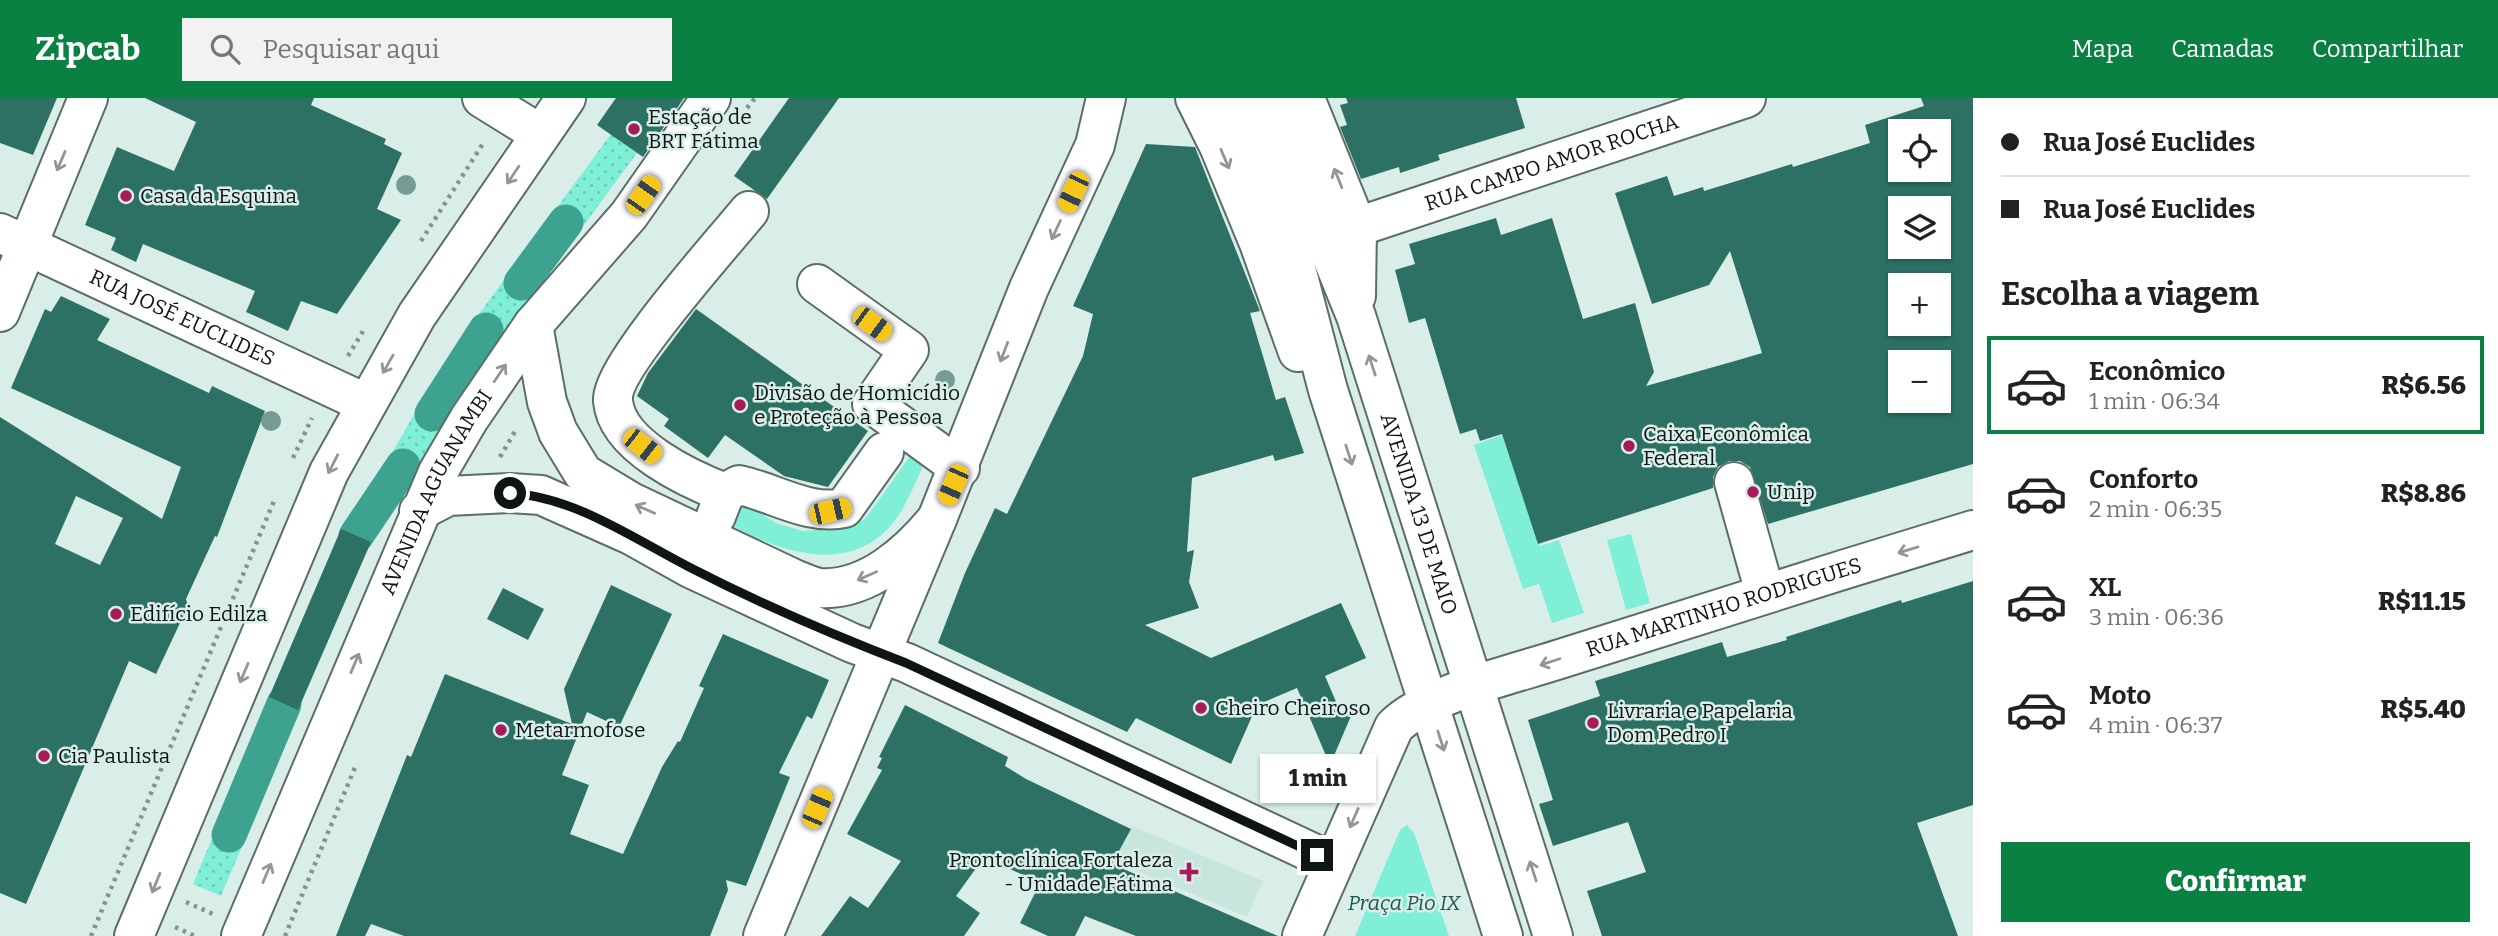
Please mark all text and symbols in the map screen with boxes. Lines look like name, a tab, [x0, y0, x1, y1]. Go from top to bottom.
search box	[182, 18, 672, 81]
text: Zipcab	[35, 29, 140, 69]
icon: search	[206, 30, 244, 68]
text: Pesquisar aqui	[262, 34, 439, 65]
text: Mapa	[2072, 35, 2133, 63]
text: Camadas	[2171, 35, 2274, 63]
text: Compartilhar	[2312, 35, 2463, 63]
place label: Estação de BRT Fátima	[648, 104, 759, 154]
street label: RUA CAMPO AMOR ROCHA	[1422, 108, 1682, 217]
map controls	[1888, 119, 1951, 413]
button: locate	[1888, 119, 1951, 182]
marker: Estação de BRT Fátima	[626, 121, 642, 137]
text: Rua José Euclides	[2043, 127, 2255, 158]
one-way arrow	[1219, 148, 1232, 170]
one-way arrow	[54, 149, 67, 171]
one-way arrow	[506, 164, 520, 184]
one-way arrow	[1330, 167, 1343, 189]
car	[1055, 169, 1092, 215]
car	[623, 172, 664, 218]
place label: Casa da Esquina	[140, 183, 298, 209]
marker: Casa da Esquina	[118, 188, 134, 204]
text: Rua José Euclides	[2043, 194, 2255, 225]
button: layers	[1888, 196, 1951, 259]
one-way arrow	[1049, 219, 1062, 240]
street label: RUA JOSÉ EUCLIDES	[86, 264, 279, 372]
button: +	[1888, 273, 1951, 336]
text: Escolha a viagem	[2001, 275, 2259, 313]
car	[849, 303, 896, 345]
one-way arrow	[997, 340, 1010, 362]
button: −	[1888, 350, 1951, 413]
one-way arrow	[381, 354, 395, 374]
icon: car	[2005, 354, 2068, 417]
one-way arrow	[1365, 355, 1377, 377]
text: Econômico	[2089, 356, 2225, 387]
one-way arrow	[493, 364, 507, 383]
text: R$6.56	[2381, 370, 2466, 401]
place label: Divisão de Homicídio e Proteção à Pessoa	[754, 380, 960, 430]
street label: AVENIDA AGUANAMBI	[374, 385, 498, 599]
text: 1 min · 06:34	[2089, 387, 2220, 415]
marker: Divisão de Homicídio e Proteção à Pessoa	[732, 397, 748, 413]
street label: AVENIDA 13 DE MAIO	[1375, 410, 1463, 618]
place label: Caixa Econômica Federal	[1643, 421, 1809, 471]
car	[619, 425, 666, 467]
marker: Caixa Econômica Federal	[1621, 438, 1637, 454]
one-way arrow	[1344, 443, 1356, 465]
one-way arrow	[326, 453, 340, 474]
car	[935, 462, 972, 508]
icon: car	[2005, 462, 2068, 525]
text: Conforto	[2089, 464, 2198, 495]
route start	[494, 477, 526, 509]
text: R$8.86	[2381, 478, 2466, 509]
place label: Unip	[1767, 479, 1815, 505]
marker: Unip	[1745, 484, 1761, 500]
text: 2 min · 06:35	[2089, 495, 2222, 523]
car	[808, 496, 853, 526]
one-way arrow	[634, 501, 655, 514]
one-way arrow	[1897, 544, 1919, 557]
street label: RUA MARTINHO RODRIGUES	[1583, 552, 1865, 663]
one-way arrow	[856, 570, 878, 583]
icon: car	[2005, 570, 2068, 633]
text: XL	[2089, 572, 2121, 603]
text: R$11.15	[2378, 586, 2466, 617]
place label: Edifício Edilza	[130, 601, 268, 627]
text: 3 min · 06:36	[2089, 603, 2224, 631]
marker: Edifício Edilza	[108, 606, 124, 622]
one-way arrow	[350, 653, 363, 674]
one-way arrow	[1540, 657, 1562, 669]
one-way arrow	[237, 662, 250, 683]
icon: car	[2005, 678, 2068, 741]
text: Moto	[2089, 680, 2151, 711]
text: R$5.40	[2380, 694, 2466, 725]
place label: Cheiro Cheiroso	[1215, 695, 1371, 721]
place label: Livraria e Papelaria Dom Pedro I	[1607, 698, 1793, 748]
marker: Cheiro Cheiroso	[1193, 700, 1209, 716]
text: 4 min · 06:37	[2089, 711, 2222, 739]
marker: Livraria e Papelaria Dom Pedro I	[1585, 715, 1601, 731]
place label: Metarmofose	[515, 717, 646, 743]
marker: Metarmofose	[493, 722, 509, 738]
one-way arrow	[1435, 730, 1448, 752]
place label: Cia Paulista	[58, 743, 171, 769]
marker: Cia Paulista	[36, 748, 52, 764]
callout: 1 min	[1259, 754, 1375, 802]
text: 1 min	[1289, 764, 1347, 792]
car	[800, 785, 835, 831]
one-way arrow	[1347, 806, 1360, 828]
route end	[1301, 839, 1333, 871]
button: Confirmar	[2001, 842, 2470, 922]
place label: Prontoclínica Fortaleza - Unidade Fátima	[949, 847, 1174, 897]
one-way arrow	[1525, 860, 1538, 882]
marker: Prontoclínica Fortaleza - Unidade Fátima	[1179, 862, 1199, 882]
one-way arrow	[262, 863, 275, 884]
one-way arrow	[149, 872, 162, 893]
park label: Praça Pio IX	[1348, 890, 1461, 916]

